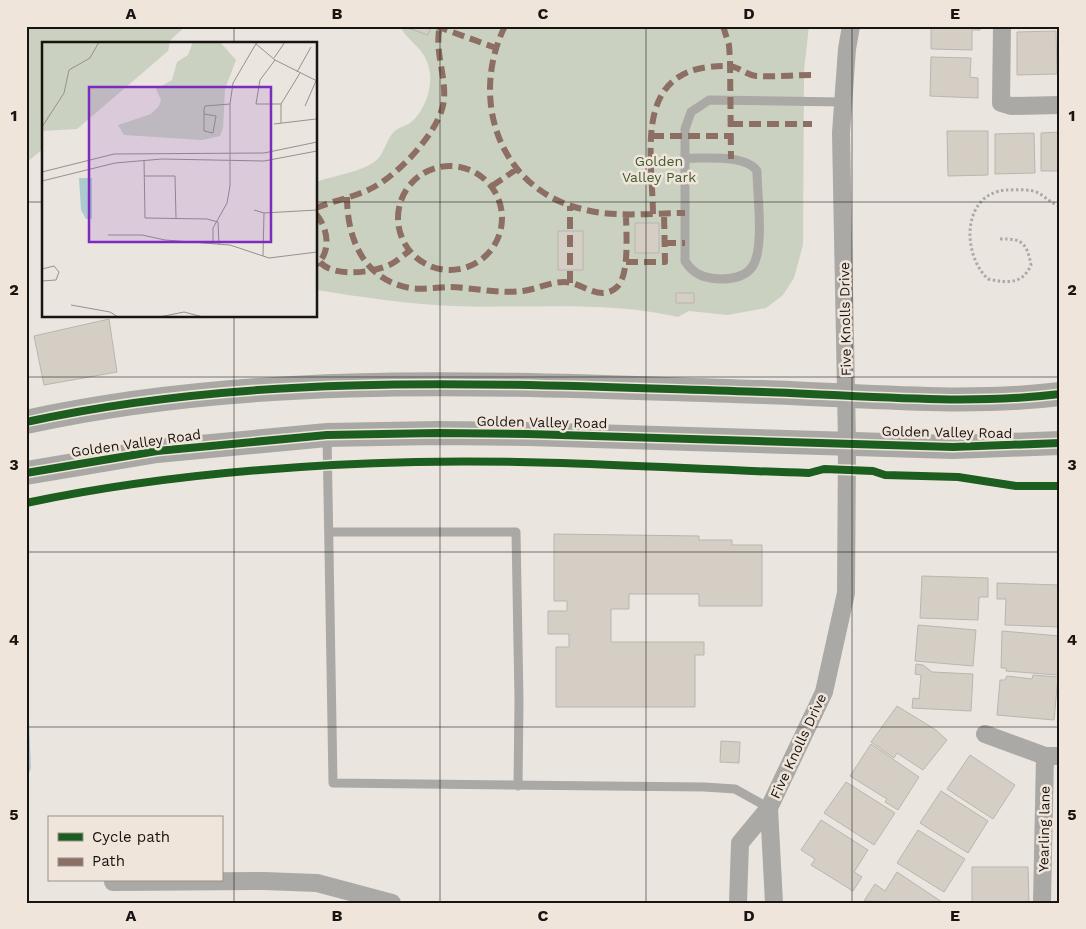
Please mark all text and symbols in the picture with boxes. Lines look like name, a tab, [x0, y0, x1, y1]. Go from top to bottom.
text: A	[126, 4, 137, 23]
text: B	[332, 4, 343, 23]
text: C	[538, 4, 549, 23]
text: D	[743, 4, 755, 23]
text: E	[950, 4, 960, 23]
inset map	[42, 42, 318, 318]
text: 1	[11, 106, 17, 125]
text: 1	[1069, 106, 1075, 125]
park label: Golden Valley Park	[622, 153, 696, 185]
street label: Five Knolls Drive	[836, 262, 854, 376]
text: 2	[9, 280, 19, 299]
text: 2	[1067, 280, 1077, 299]
street label: Golden Valley Road	[476, 413, 608, 431]
street label: Golden Valley Road	[881, 423, 1013, 441]
street label: Golden Valley Road	[70, 426, 202, 460]
text: 3	[9, 455, 19, 474]
text: 3	[1067, 455, 1077, 474]
text: 4	[9, 630, 19, 649]
text: 4	[1067, 630, 1077, 649]
street label: Five Knolls Drive	[767, 691, 829, 801]
street label: Yearling lane	[1035, 786, 1053, 872]
text: 5	[9, 805, 19, 824]
text: 5	[1067, 805, 1077, 824]
legend	[48, 816, 222, 882]
text: Cycle path	[92, 828, 170, 846]
text: Path	[92, 852, 125, 870]
text: A	[126, 906, 137, 925]
text: B	[332, 906, 343, 925]
text: C	[538, 906, 549, 925]
text: D	[743, 906, 755, 925]
text: E	[950, 906, 960, 925]

